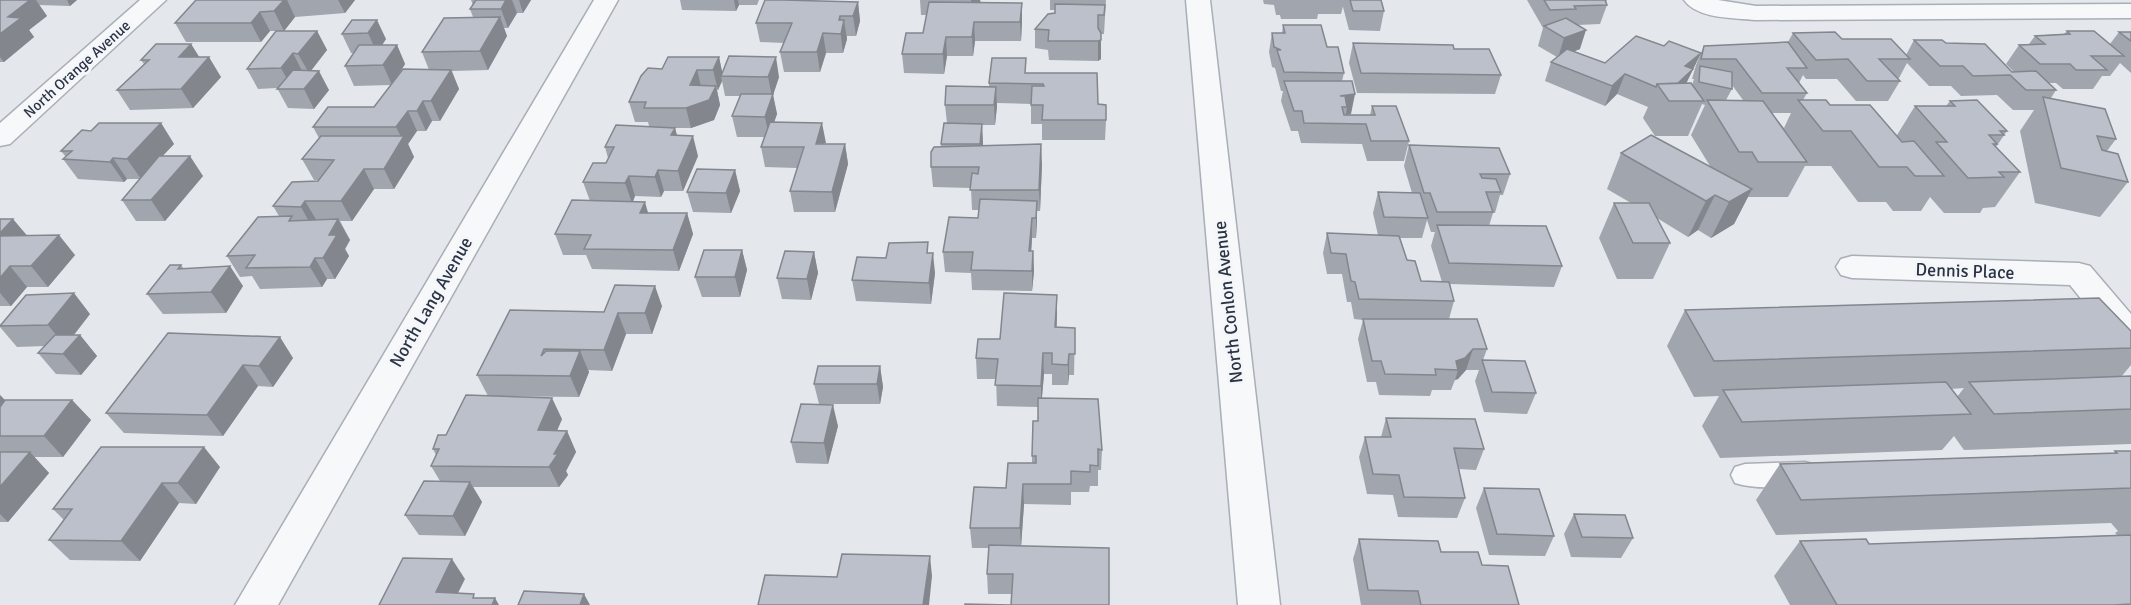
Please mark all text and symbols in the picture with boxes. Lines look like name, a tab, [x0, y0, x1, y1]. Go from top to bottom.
street label: North Orange Avenue	[20, 16, 134, 122]
street label: North Conlon Avenue	[1209, 220, 1247, 384]
street label: North Lang Avenue	[385, 233, 477, 371]
street label: Dennis Place	[1915, 258, 2015, 284]

